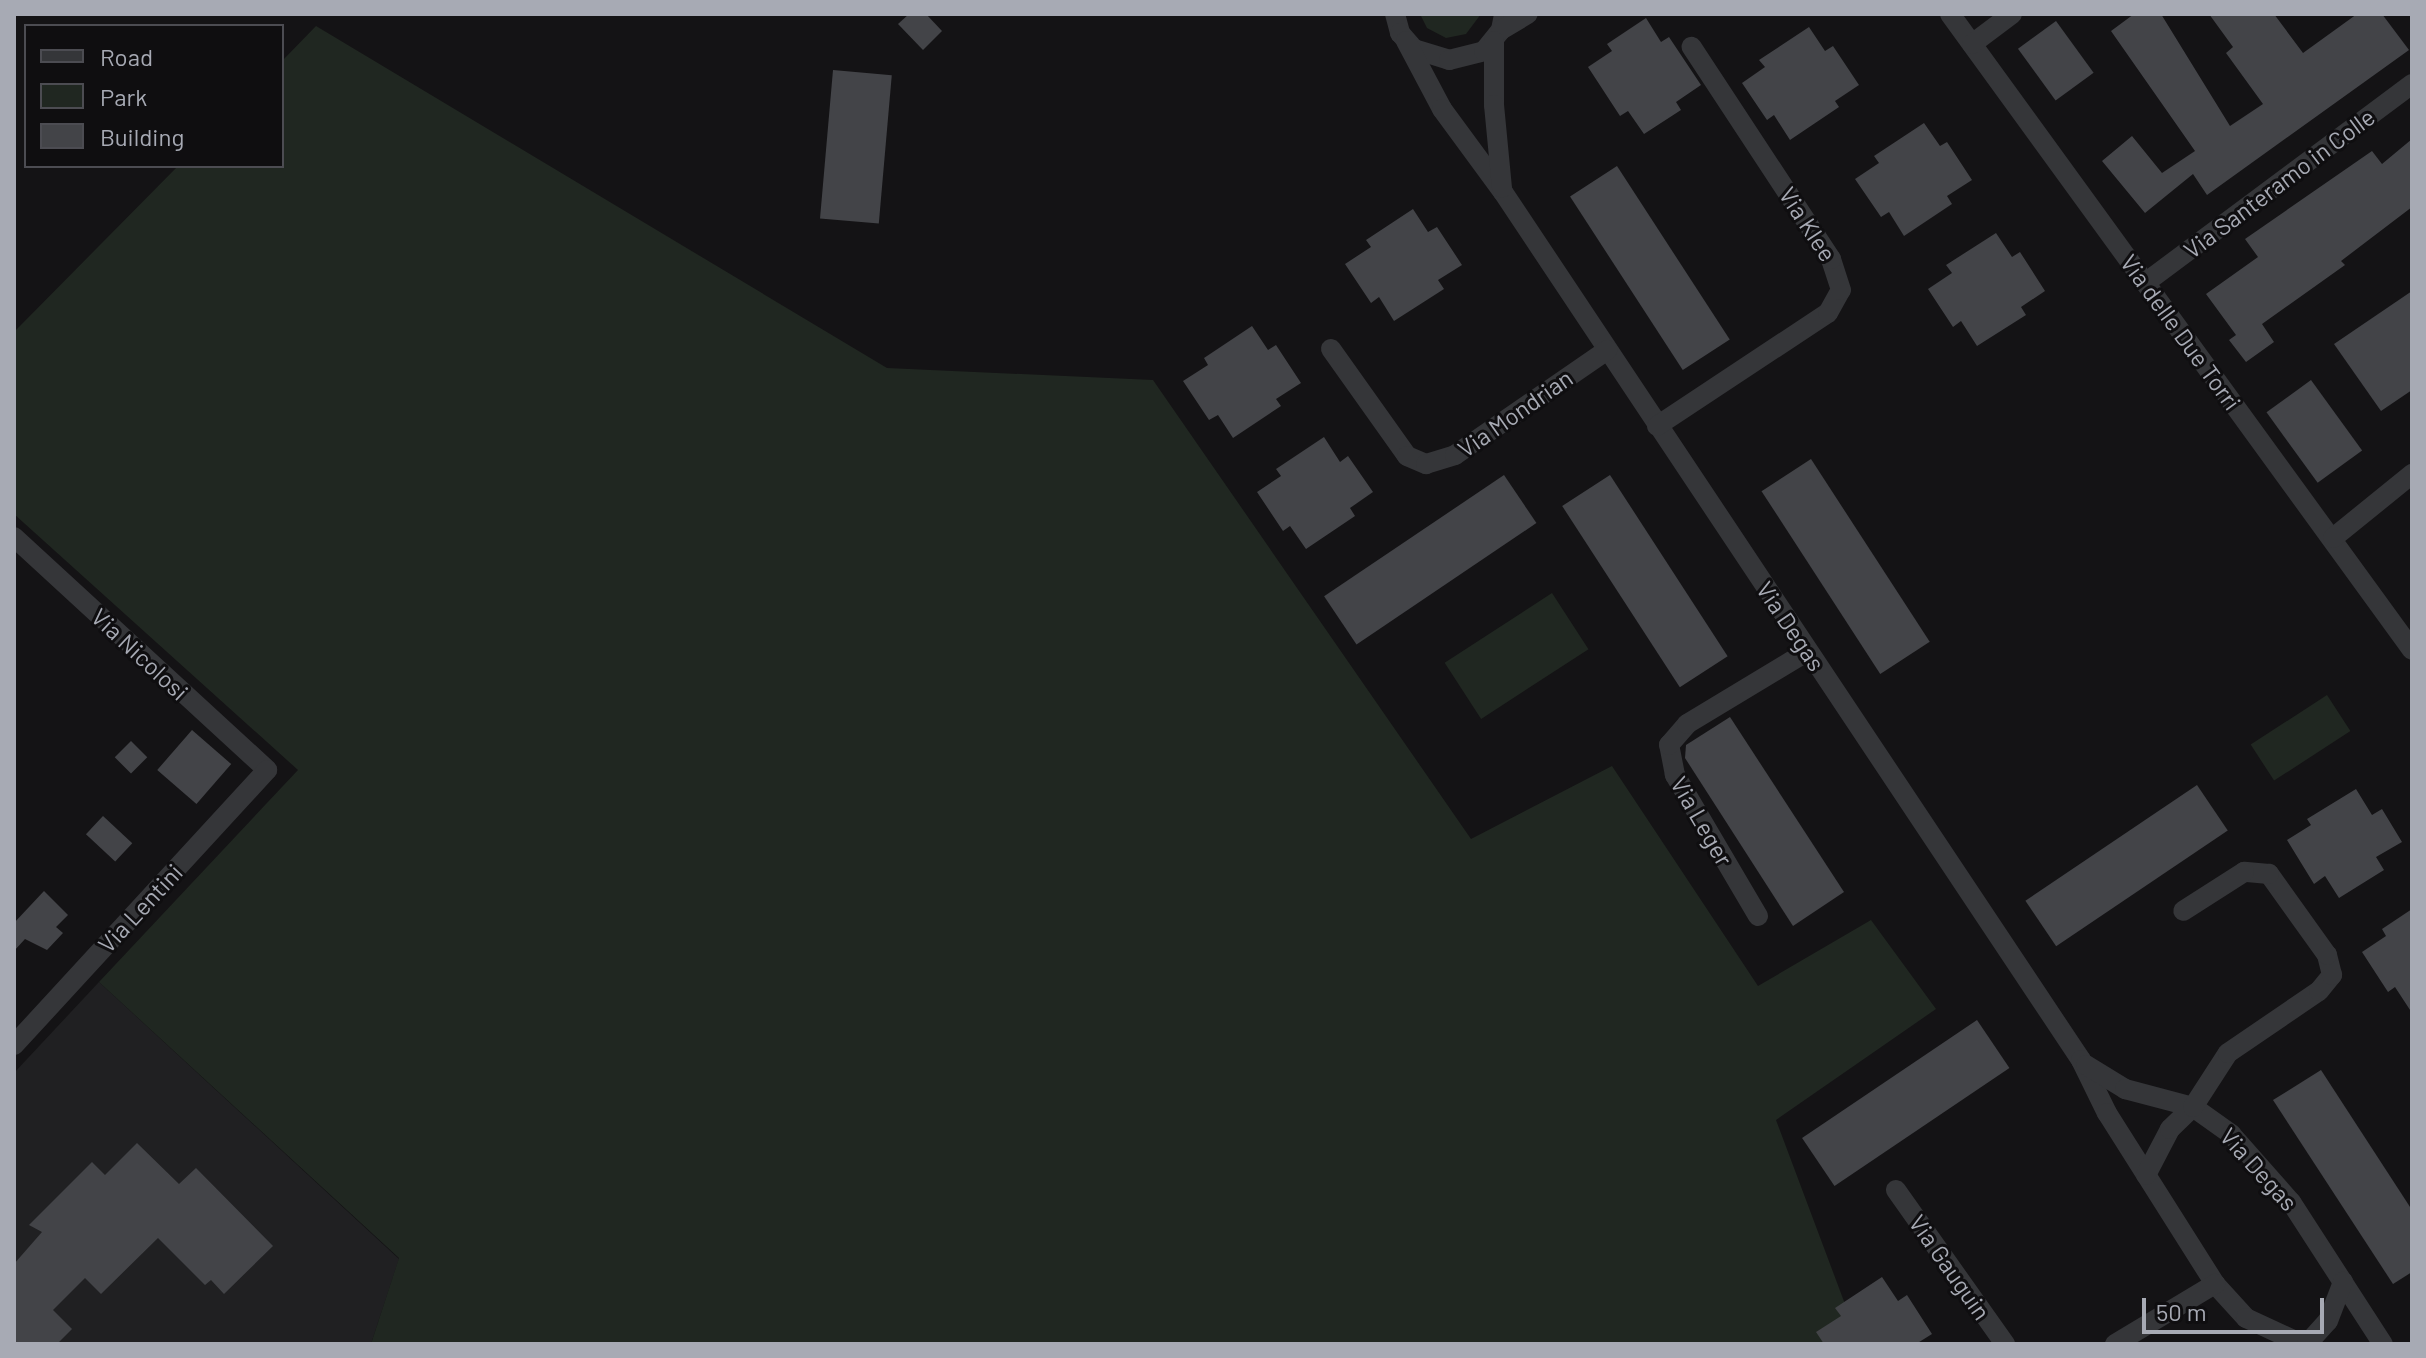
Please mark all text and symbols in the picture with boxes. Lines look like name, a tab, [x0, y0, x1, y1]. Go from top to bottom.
legend	[24, 24, 284, 168]
text: Road	[100, 42, 153, 71]
text: Park	[100, 82, 147, 111]
street label: Via Santeramo in Colle	[2178, 102, 2380, 264]
text: Building	[100, 122, 184, 151]
street label: Via Klee	[1773, 181, 1843, 267]
street label: Via delle Due Torri	[2115, 249, 2247, 415]
street label: Via Mondrian	[1452, 363, 1578, 463]
street label: Via Degas	[1751, 576, 1831, 676]
street label: Via Nicolosi	[86, 602, 194, 706]
street label: Via Leger	[1665, 771, 1739, 871]
street label: Via Lentini	[92, 858, 188, 958]
street label: Via Degas	[2214, 1122, 2304, 1216]
street label: Via Gauguin	[1903, 1209, 1997, 1325]
scale bar	[2146, 1282, 2328, 1332]
text: 50 m	[2156, 1297, 2207, 1326]

